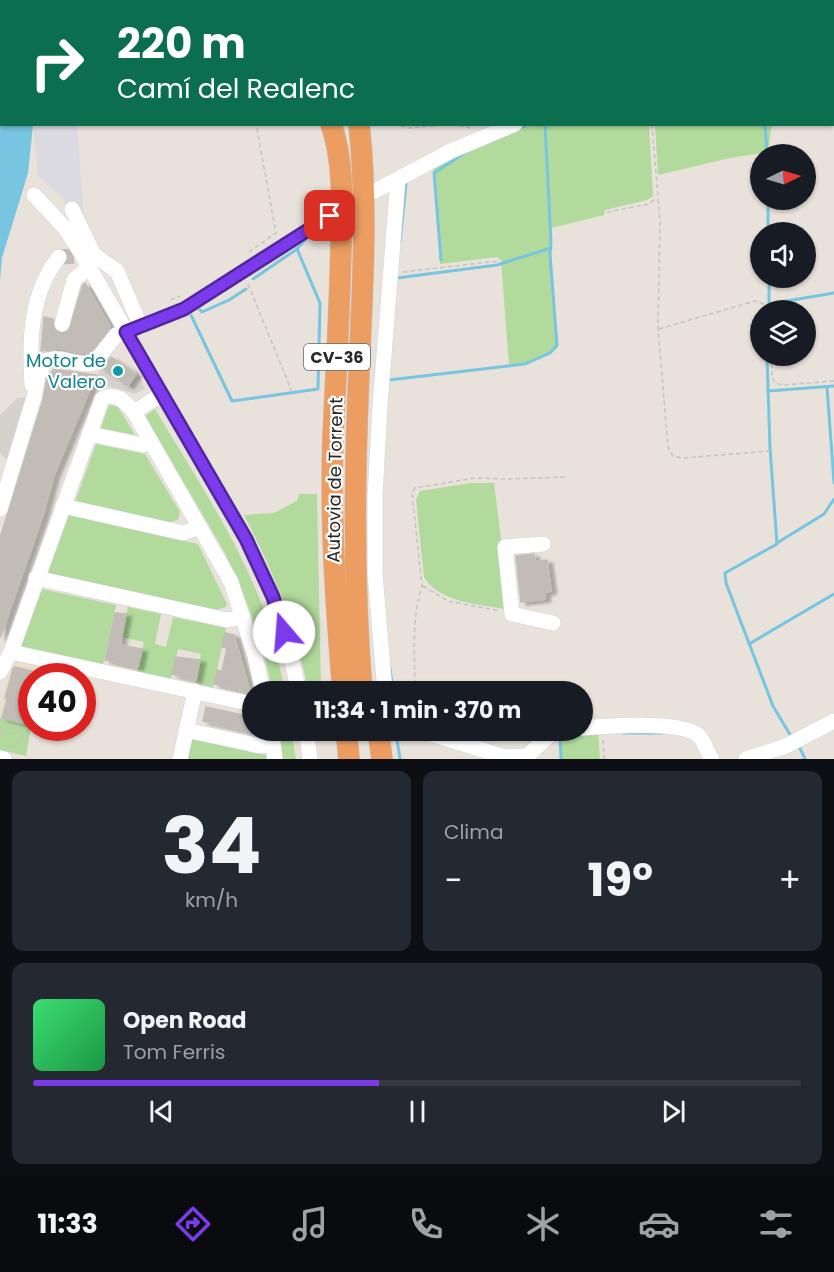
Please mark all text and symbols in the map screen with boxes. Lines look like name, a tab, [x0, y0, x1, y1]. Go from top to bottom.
text: 220 m	[117, 14, 246, 73]
icon: right	[18, 24, 96, 102]
text: Camí del Realenc	[117, 70, 355, 107]
north arrow	[750, 144, 816, 210]
map controls	[750, 144, 816, 366]
pin	[304, 190, 355, 241]
icon: arrive	[313, 199, 346, 232]
button: sound	[750, 222, 816, 288]
button: layers	[750, 300, 816, 366]
road number: CV-36	[304, 344, 370, 370]
place label: Motor de Valero	[26, 348, 106, 394]
marker: Motor de Valero	[111, 364, 125, 378]
street label: Autovia de Torrent	[321, 397, 348, 563]
position arrow	[252, 600, 316, 664]
speed limit sign: 40	[18, 663, 96, 741]
text: 11:34 · 1 min · 370 m	[314, 695, 521, 726]
text: 34	[162, 791, 262, 900]
text: Clima	[444, 818, 503, 846]
text: 19°	[588, 849, 653, 912]
text: −	[444, 857, 462, 904]
text: +	[778, 857, 801, 904]
text: km/h	[185, 886, 238, 914]
text: Open Road	[123, 1005, 247, 1036]
text: Tom Ferris	[123, 1038, 225, 1066]
icon: previous	[145, 1095, 178, 1128]
icon: pause	[401, 1095, 434, 1128]
icon: next	[657, 1095, 690, 1128]
icon: directions	[172, 1203, 214, 1245]
icon: music	[289, 1203, 331, 1245]
icon: phone	[405, 1203, 447, 1245]
icon: climate	[522, 1203, 564, 1245]
icon: car	[638, 1203, 680, 1245]
icon: filters	[755, 1203, 797, 1245]
text: 11:33	[37, 1205, 98, 1242]

